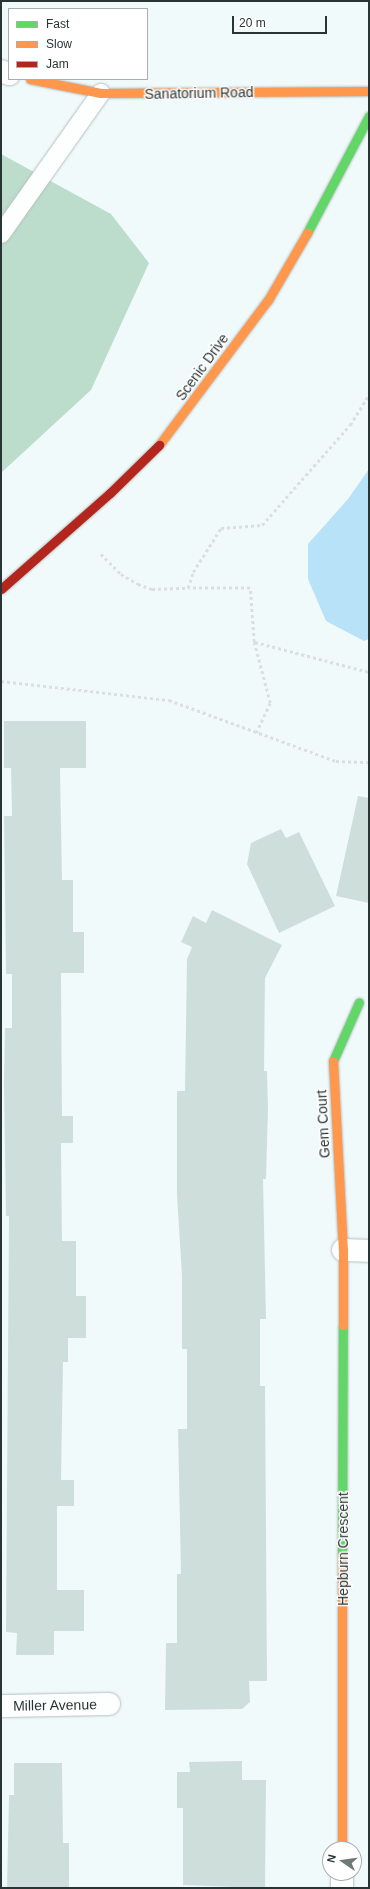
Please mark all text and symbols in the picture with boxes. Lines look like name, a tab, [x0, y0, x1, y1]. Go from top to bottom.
legend	[8, 8, 148, 80]
scale bar	[234, 8, 329, 34]
text: 20 m	[239, 16, 266, 30]
text: Fast	[46, 17, 69, 31]
text: Slow	[46, 37, 72, 51]
text: Jam	[46, 57, 69, 71]
street label: Sanatorium Road	[144, 84, 254, 102]
street label: Scenic Drive	[172, 330, 232, 404]
street label: Gem Court	[313, 1089, 333, 1159]
street label: Hepburn Crescent	[335, 1492, 351, 1606]
street label: Miller Avenue	[13, 1696, 97, 1714]
north arrow	[322, 1841, 362, 1881]
text: N	[325, 1853, 338, 1864]

